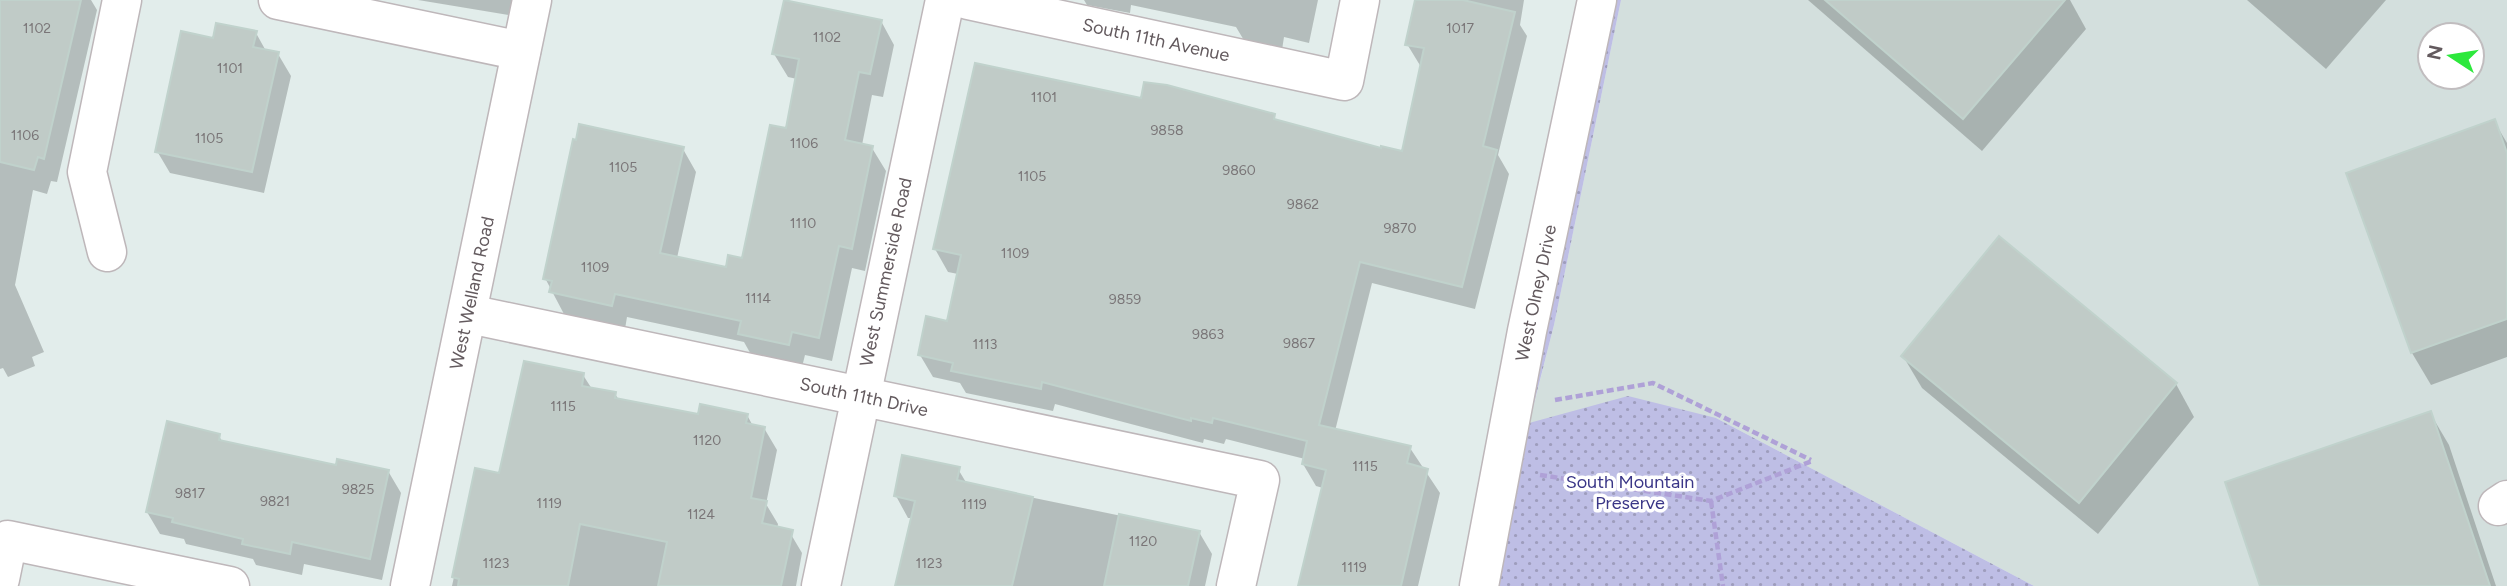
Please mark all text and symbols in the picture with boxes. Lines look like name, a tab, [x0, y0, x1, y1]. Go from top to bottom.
street label: South 11th Avenue	[1080, 14, 1232, 66]
house number: 1102	[23, 20, 51, 37]
house number: 1017	[1446, 20, 1475, 37]
north arrow	[2416, 21, 2486, 91]
house number: 1102	[813, 29, 841, 46]
text: N	[2422, 43, 2448, 62]
house number: 1101	[217, 60, 243, 77]
house number: 1101	[1031, 89, 1057, 106]
house number: 9858	[1150, 122, 1184, 139]
house number: 1106	[11, 127, 39, 144]
house number: 1105	[195, 130, 223, 147]
house number: 1106	[790, 135, 818, 152]
house number: 1105	[609, 159, 637, 176]
house number: 9860	[1222, 162, 1256, 179]
house number: 1105	[1018, 168, 1046, 185]
street label: West Summerside Road	[855, 176, 917, 368]
house number: 9862	[1287, 196, 1319, 213]
street label: West Welland Road	[445, 214, 499, 372]
house number: 1110	[790, 215, 816, 232]
house number: 9870	[1383, 220, 1417, 237]
street label: West Olney Drive	[1511, 223, 1561, 363]
house number: 1109	[1001, 245, 1029, 262]
house number: 1109	[581, 259, 609, 276]
house number: 1114	[745, 290, 771, 307]
house number: 9859	[1109, 291, 1141, 308]
house number: 9863	[1192, 326, 1224, 343]
house number: 9867	[1283, 335, 1315, 352]
house number: 1113	[973, 336, 997, 353]
street label: South 11th Drive	[798, 373, 930, 421]
house number: 1115	[550, 398, 576, 415]
house number: 1120	[693, 432, 721, 449]
house number: 1115	[1352, 458, 1378, 475]
park label: South Mountain Preserve	[1566, 471, 1694, 514]
house number: 9825	[342, 481, 374, 498]
house number: 9817	[175, 485, 205, 502]
house number: 9821	[260, 493, 290, 510]
house number: 1119	[536, 495, 562, 512]
house number: 1119	[961, 496, 987, 513]
house number: 1124	[687, 506, 715, 523]
house number: 1120	[1129, 533, 1157, 550]
house number: 1123	[482, 555, 510, 572]
house number: 1123	[915, 555, 943, 572]
house number: 1119	[1341, 559, 1367, 576]

